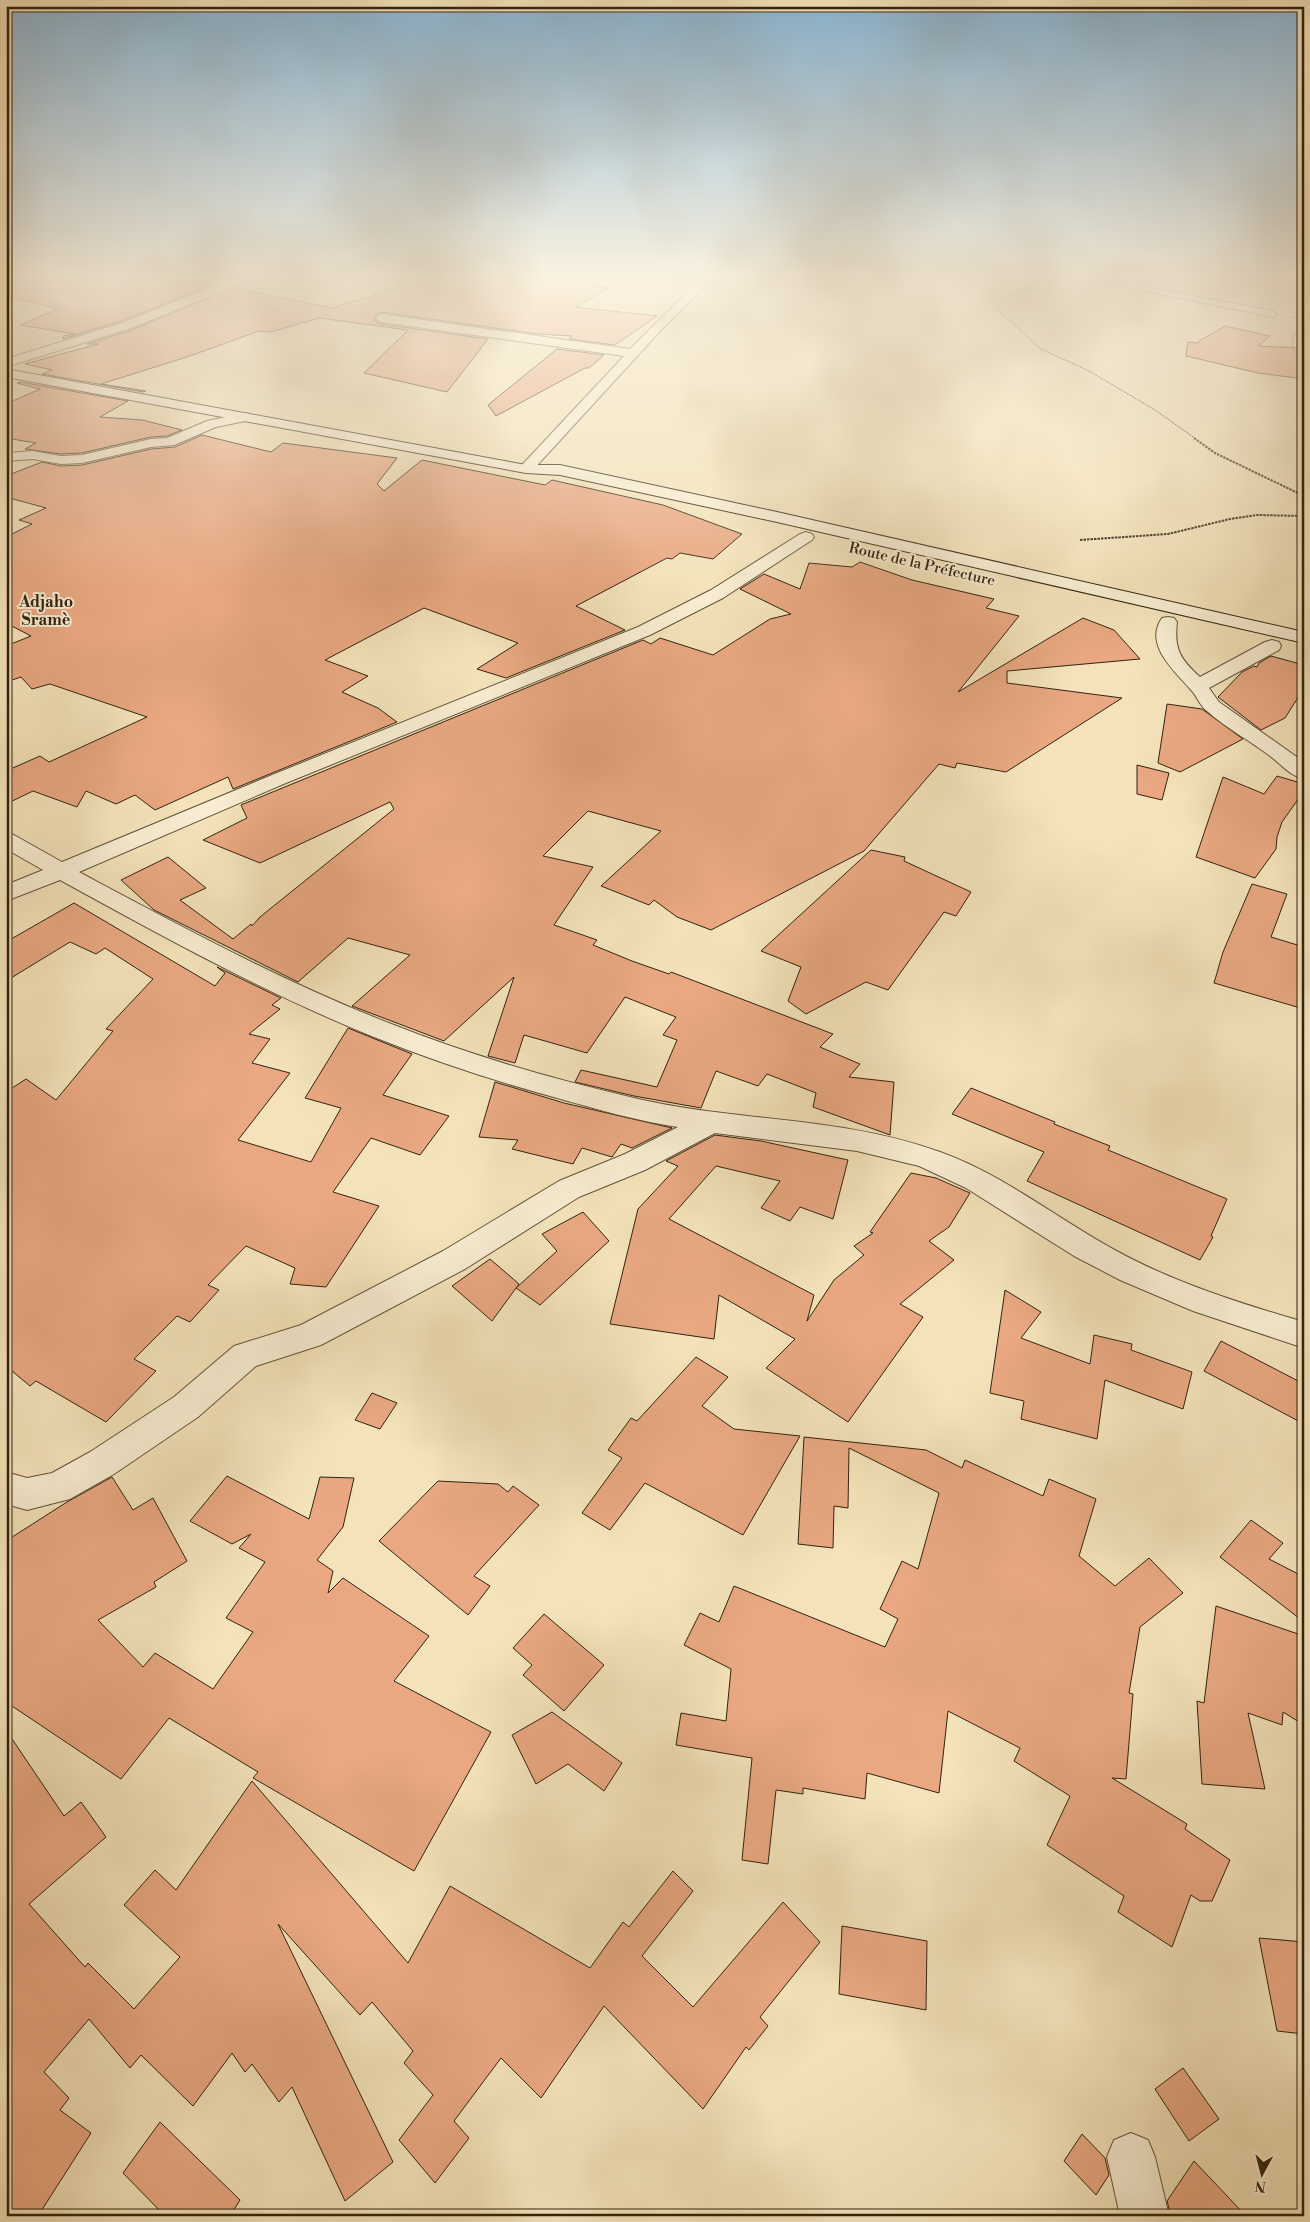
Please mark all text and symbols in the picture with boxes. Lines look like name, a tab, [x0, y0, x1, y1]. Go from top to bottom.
street label: Route de la Préfecture	[847, 538, 997, 591]
district label: Adjaho Sramè	[18, 592, 73, 630]
north arrow	[1238, 2150, 1288, 2200]
text: N	[1254, 2176, 1267, 2196]

